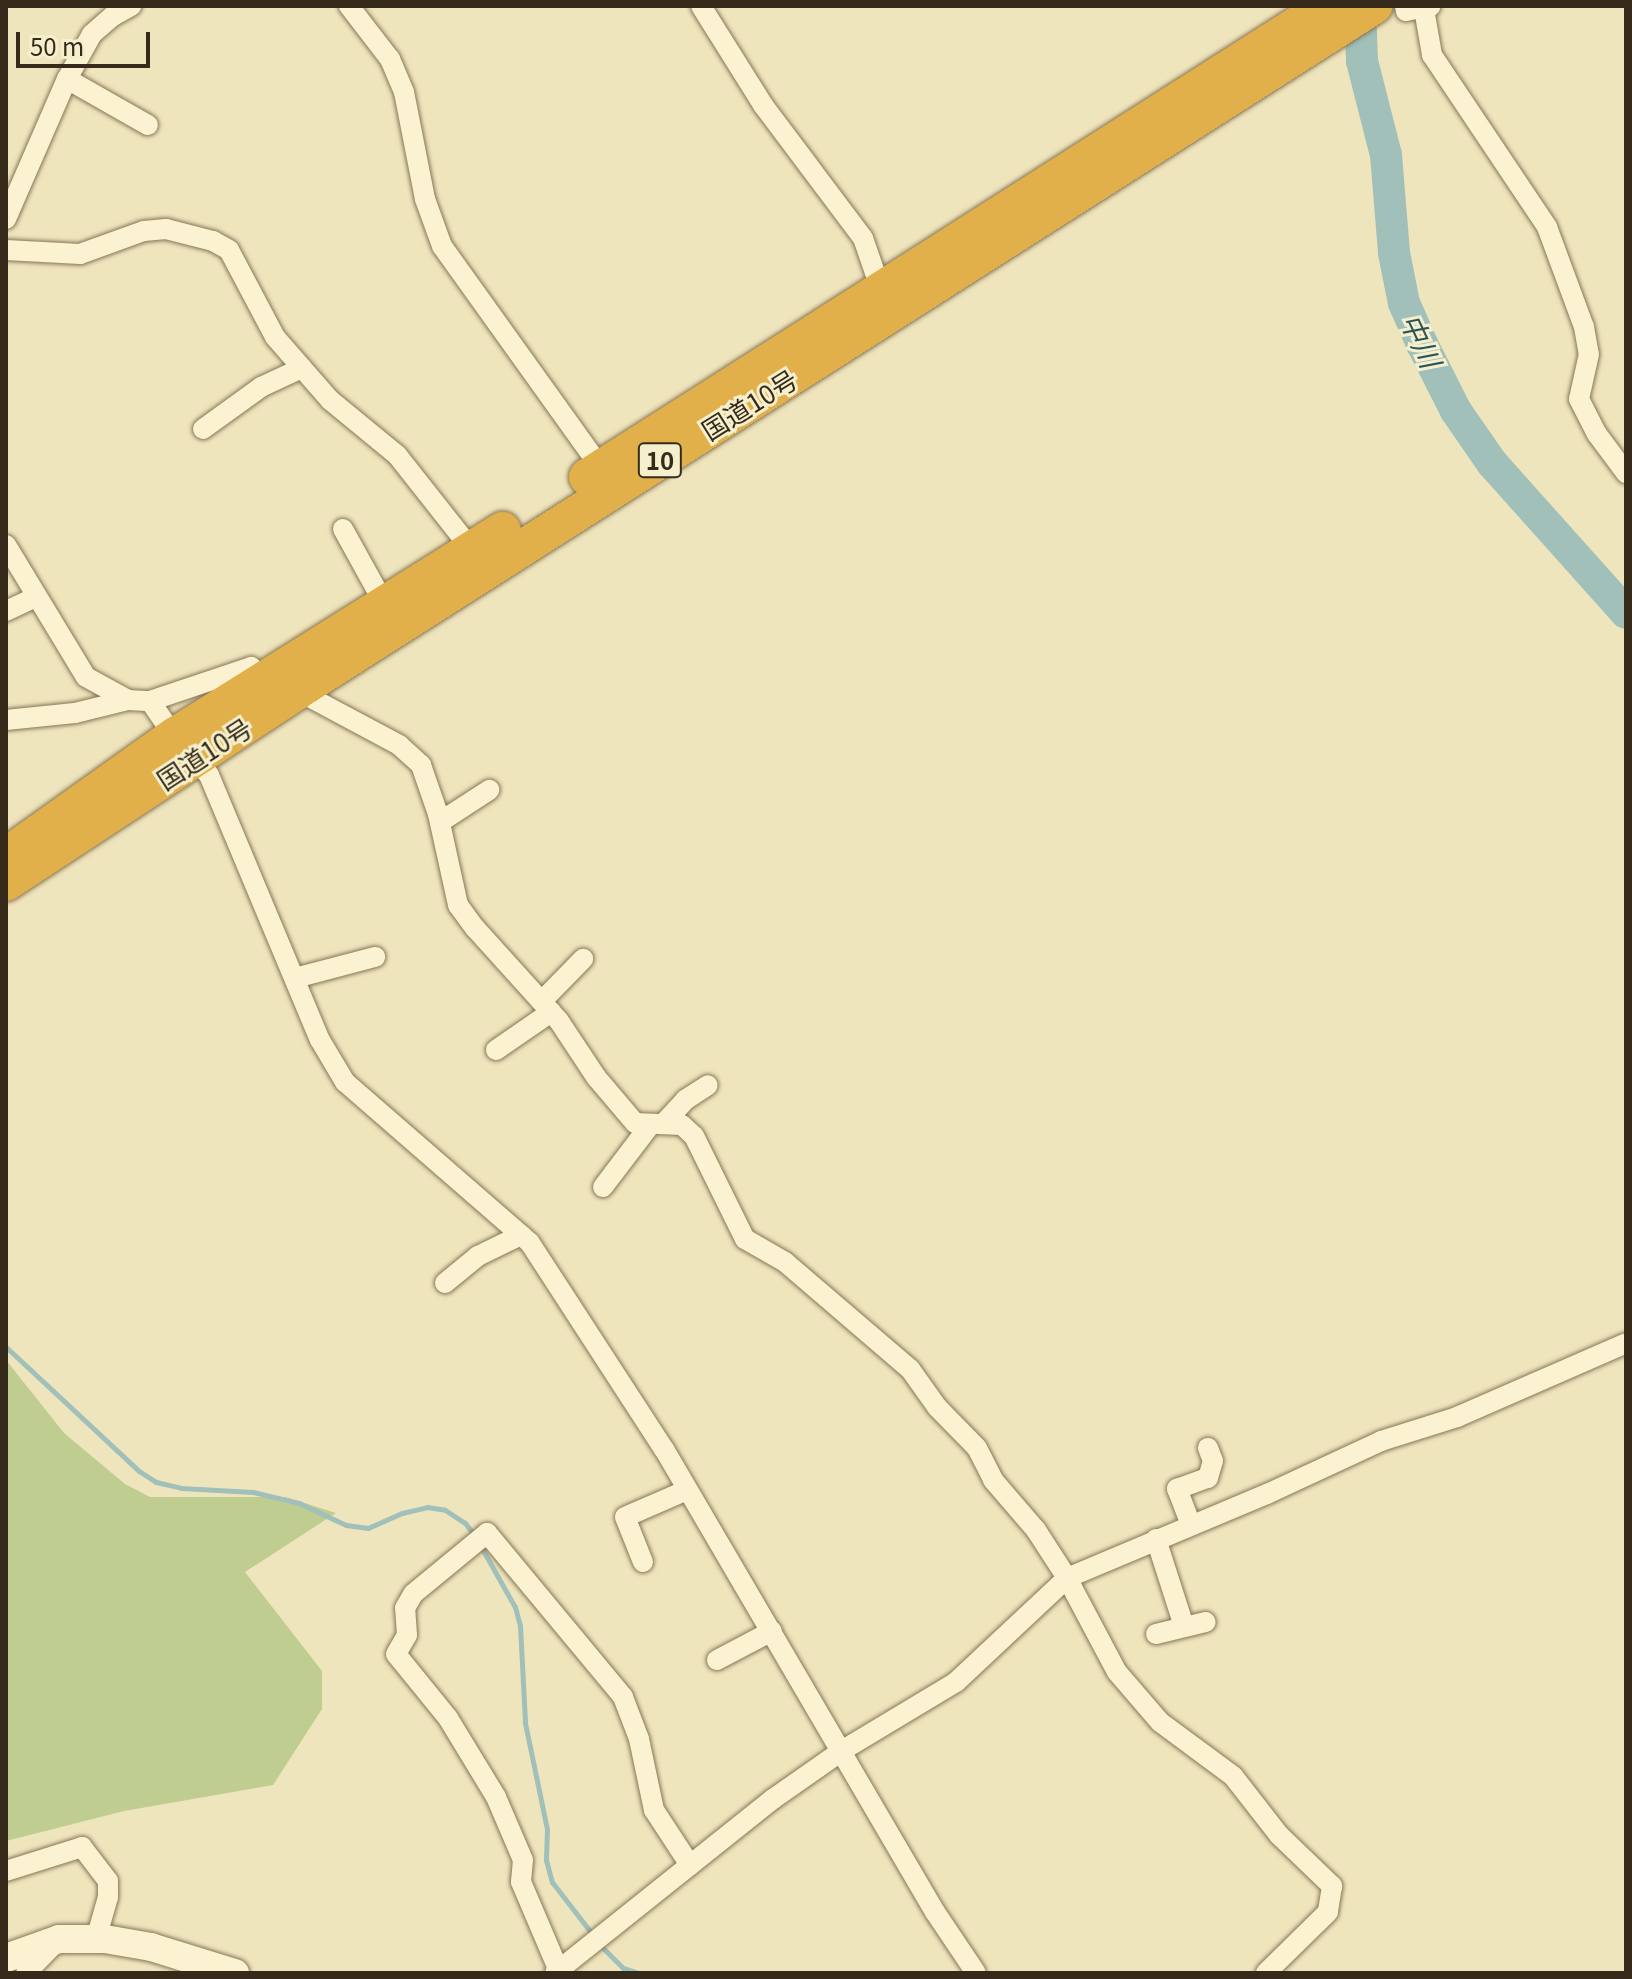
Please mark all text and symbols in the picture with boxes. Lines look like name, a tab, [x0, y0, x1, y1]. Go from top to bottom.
scale bar	[20, 16, 154, 66]
text: 50 m	[30, 28, 84, 63]
water label: 中川	[1395, 308, 1449, 372]
street label: 国道10号	[695, 362, 803, 446]
road number: 10	[636, 440, 684, 480]
street label: 国道10号	[151, 711, 257, 795]

